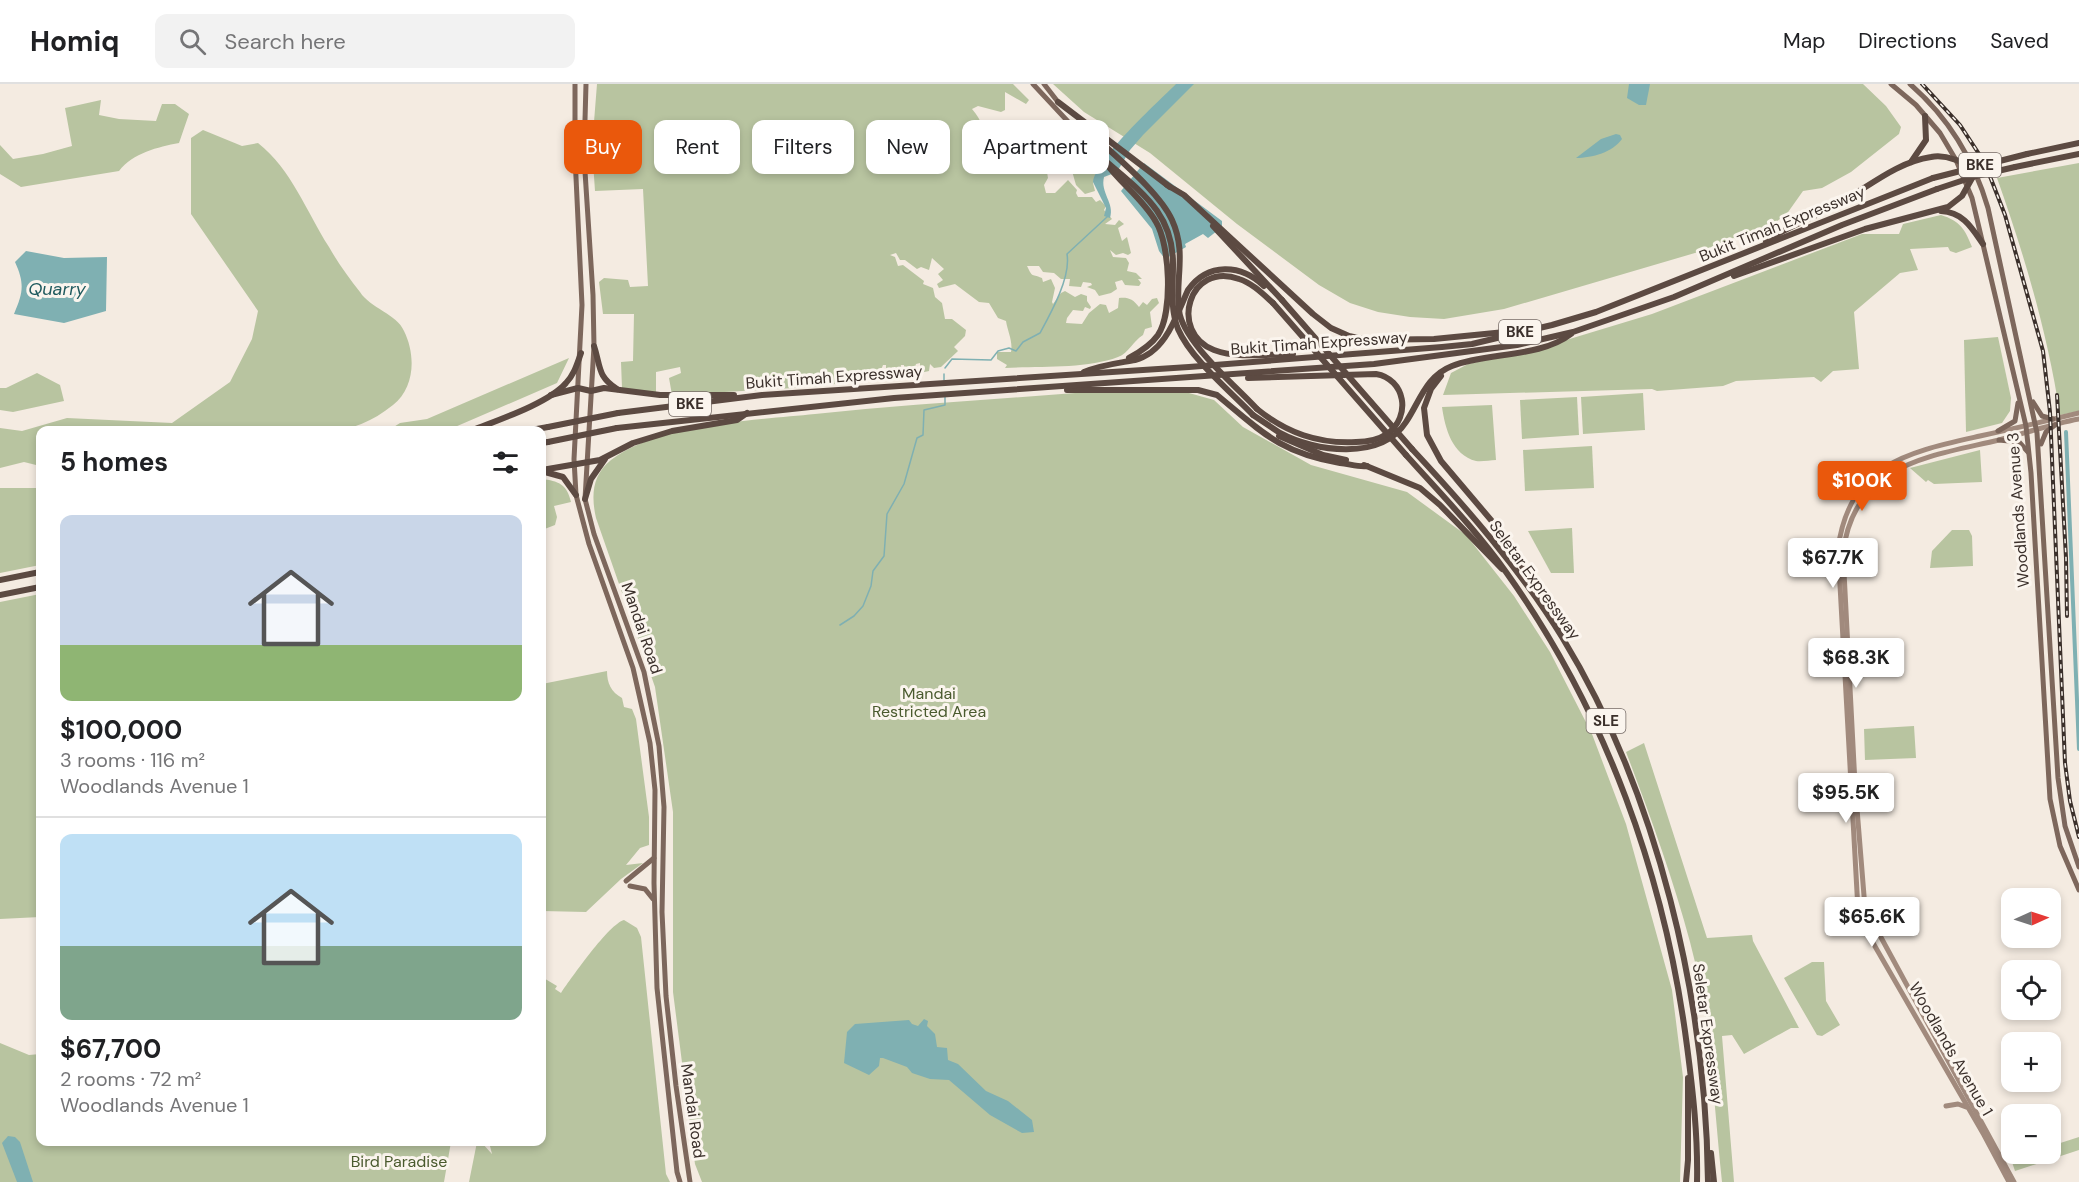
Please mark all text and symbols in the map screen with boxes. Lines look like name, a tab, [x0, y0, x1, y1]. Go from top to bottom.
search box	[155, 14, 575, 68]
text: Homiq	[30, 23, 119, 60]
icon: search	[176, 25, 209, 58]
text: Search here	[224, 27, 346, 56]
text: Map	[1783, 27, 1825, 55]
text: Directions	[1858, 27, 1957, 55]
text: Saved	[1990, 27, 2049, 55]
chip: Buy	[564, 120, 642, 174]
chip: Rent	[654, 120, 740, 174]
chip: Filters	[752, 120, 854, 174]
chip: New	[866, 120, 950, 174]
chip: Apartment	[962, 120, 1109, 174]
road number: BKE	[1959, 153, 2001, 177]
street label: Bukit Timah Expressway	[1696, 181, 1868, 267]
water label: Quarry	[28, 277, 87, 301]
road number: BKE	[1499, 320, 1541, 344]
street label: Bukit Timah Expressway	[1230, 326, 1408, 360]
street label: Bukit Timah Expressway	[745, 360, 923, 394]
road number: BKE	[669, 392, 711, 416]
street label: Woodlands Avenue 3	[2002, 432, 2034, 588]
text: 5 homes	[60, 445, 168, 479]
icon: filters	[489, 446, 522, 479]
pin: $100K	[1820, 461, 1904, 512]
text: $100K	[1832, 467, 1892, 493]
street label: Seletar Expressway	[1485, 516, 1585, 644]
pin: $67.7K	[1784, 538, 1882, 589]
text: $67.7K	[1802, 544, 1864, 570]
icon: home	[237, 554, 345, 662]
street label: Mandai Road	[617, 579, 667, 677]
pin: $68.3K	[1807, 638, 1905, 689]
text: $68.3K	[1822, 644, 1890, 670]
park label: Mandai Restricted Area	[872, 683, 986, 722]
road number: SLE	[1586, 709, 1626, 733]
text: $100,000	[60, 713, 182, 747]
text: 3 rooms · 116 m²	[60, 747, 205, 773]
text: Woodlands Avenue 1	[60, 773, 249, 799]
pin: $95.5K	[1797, 773, 1895, 824]
text: $95.5K	[1812, 779, 1880, 805]
icon: home	[237, 873, 345, 981]
north arrow	[2001, 888, 2061, 948]
map controls	[2001, 888, 2061, 1164]
pin: $65.6K	[1823, 897, 1921, 948]
text: $65.6K	[1839, 903, 1905, 929]
button: locate	[2001, 960, 2061, 1020]
street label: Seletar Expressway	[1688, 962, 1728, 1106]
street label: Woodlands Avenue 1	[1904, 978, 1998, 1120]
text: $67,700	[60, 1032, 161, 1066]
button: +	[2001, 1032, 2061, 1092]
street label: Mandai Road	[676, 1062, 710, 1160]
text: 2 rooms · 72 m²	[60, 1066, 201, 1092]
text: Woodlands Avenue 1	[60, 1092, 249, 1118]
button: −	[2001, 1104, 2061, 1164]
park label: Bird Paradise	[351, 1151, 447, 1172]

